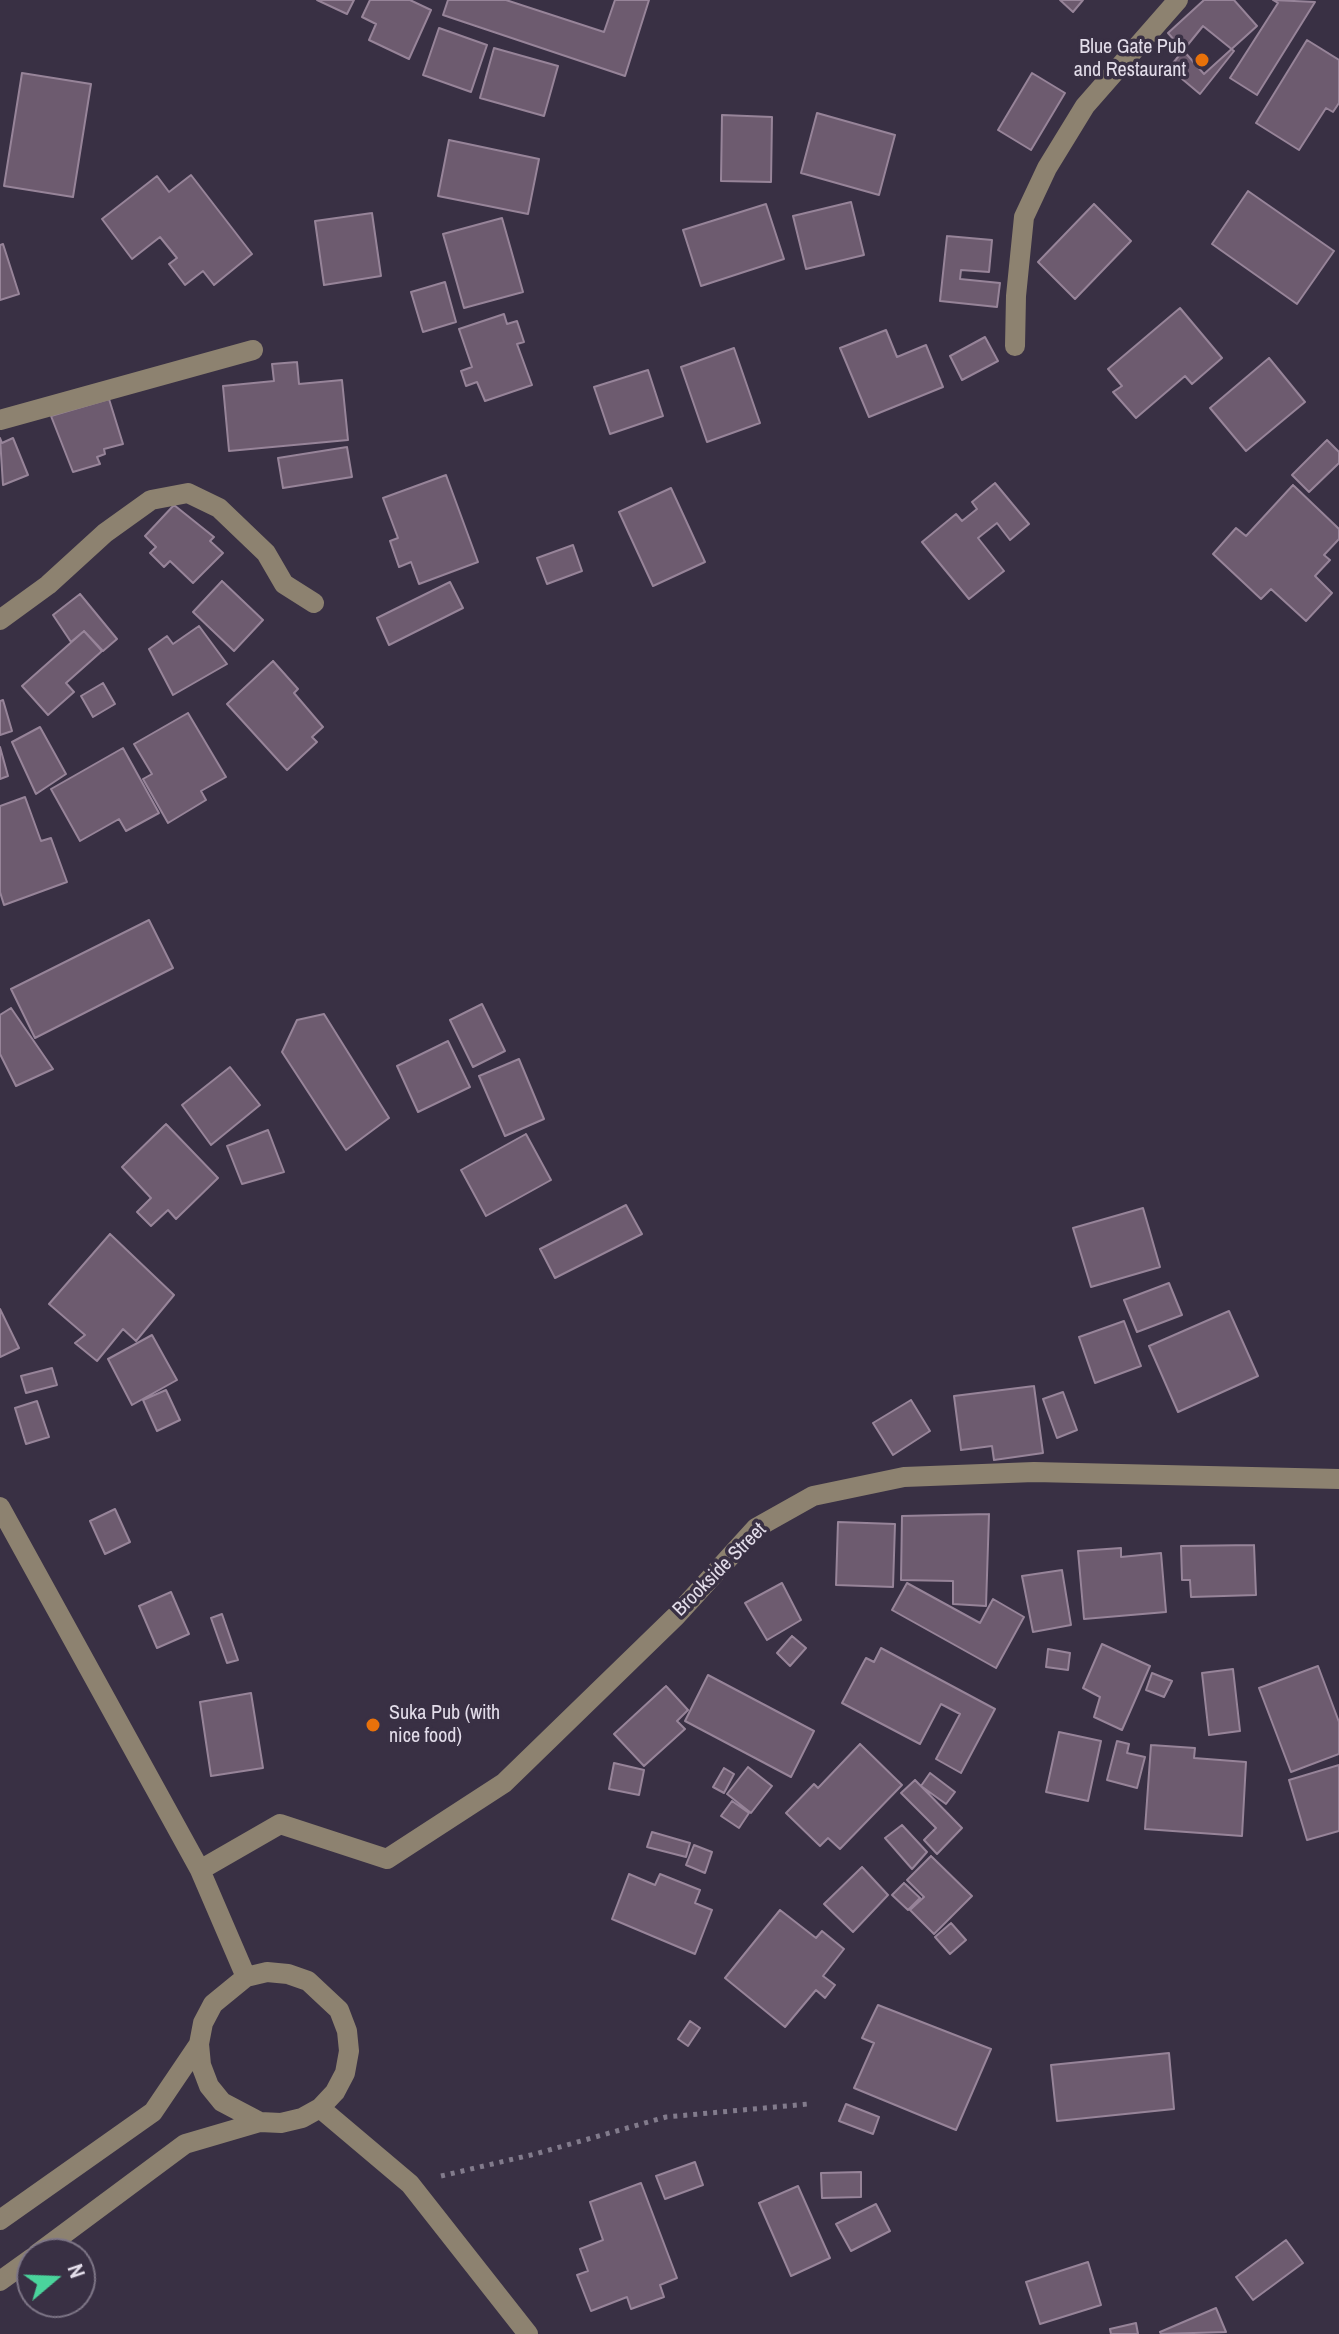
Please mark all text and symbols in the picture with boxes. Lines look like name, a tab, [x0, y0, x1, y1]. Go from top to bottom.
place label: Blue Gate Pub and Restaurant	[1074, 36, 1186, 83]
marker: Blue Gate Pub and Restaurant	[1193, 51, 1211, 69]
street label: Brookside Street	[668, 1518, 772, 1622]
place label: Suka Pub (with nice food)	[389, 1702, 500, 1749]
marker: Suka Pub (with nice food)	[364, 1716, 382, 1734]
north arrow	[16, 2238, 96, 2318]
text: N	[60, 2260, 93, 2282]

